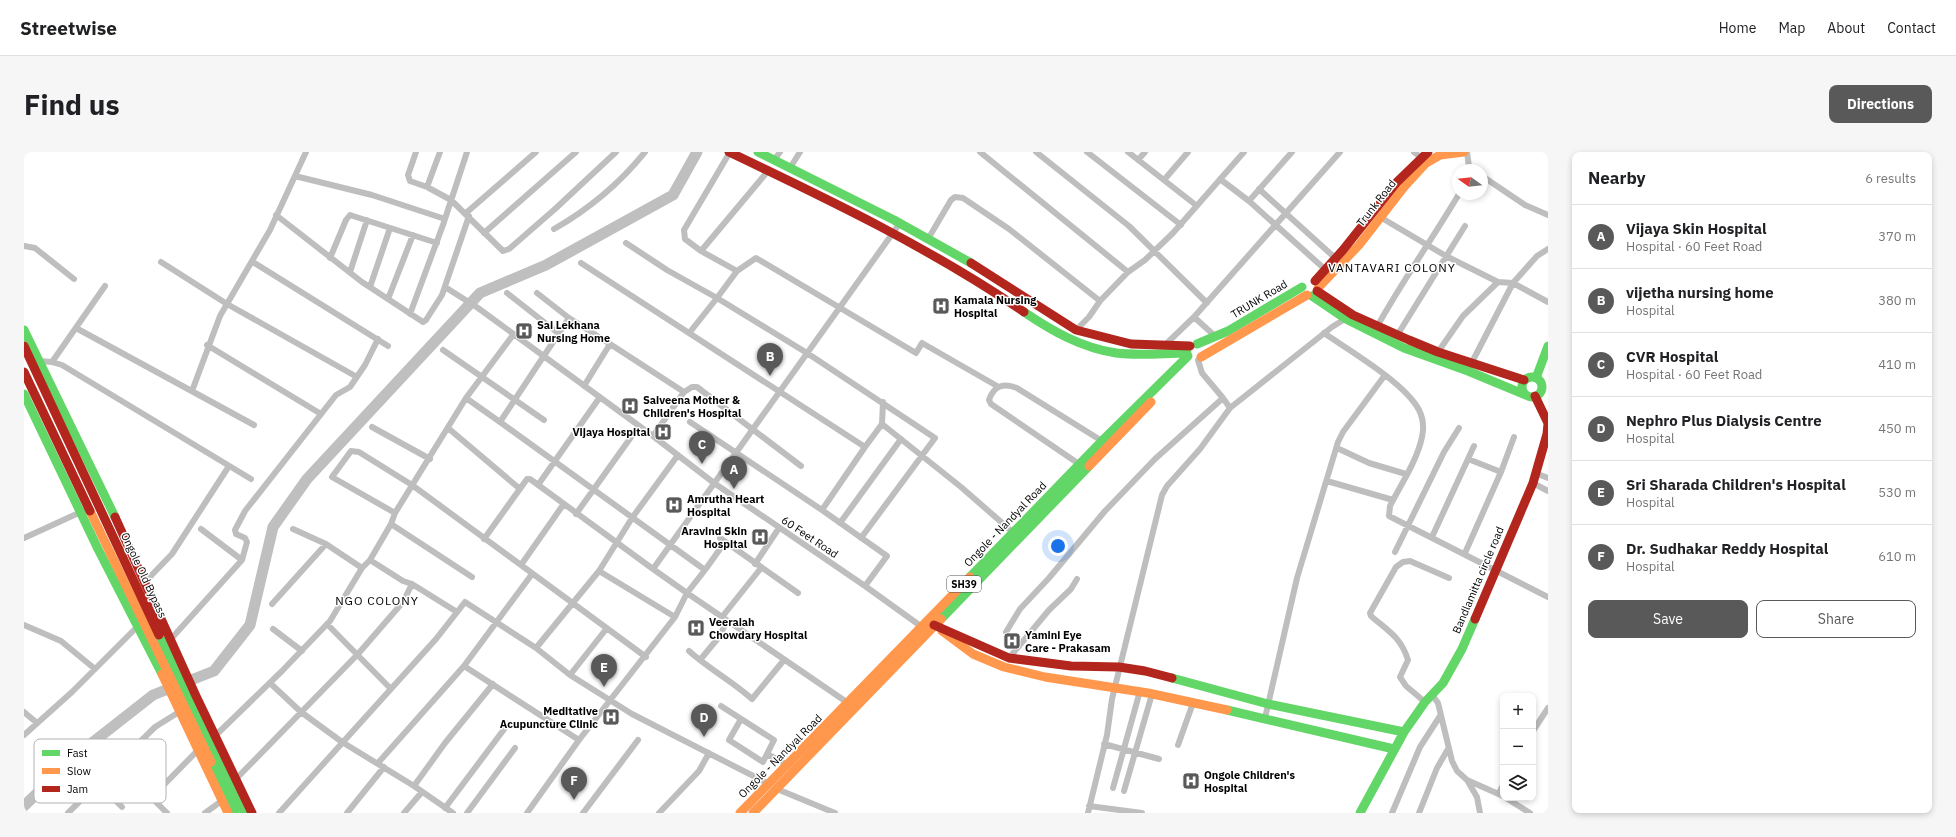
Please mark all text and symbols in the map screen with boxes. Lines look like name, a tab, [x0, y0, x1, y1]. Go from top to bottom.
text: Streetwise	[20, 16, 117, 40]
text: Home	[1719, 19, 1756, 37]
text: Map	[1778, 19, 1805, 37]
text: About	[1827, 19, 1865, 37]
text: Contact	[1887, 19, 1936, 37]
button: Directions	[1829, 85, 1932, 123]
text: Find us	[24, 86, 120, 123]
north arrow	[1452, 164, 1488, 200]
text: Nearby	[1588, 167, 1646, 189]
text: 6 results	[1865, 170, 1916, 187]
street label: Trunk Road	[1353, 177, 1399, 229]
text: Vijaya Skin Hospital	[1626, 219, 1767, 238]
text: A	[1597, 228, 1605, 245]
text: 370 m	[1878, 228, 1916, 245]
text: Hospital · 60 Feet Road	[1626, 238, 1762, 255]
district label: VANTAVARI COLONY	[1328, 260, 1456, 275]
street label: TRUNK Road	[1228, 277, 1290, 321]
text: vijetha nursing home	[1626, 283, 1774, 302]
text: B	[1597, 292, 1605, 309]
text: 380 m	[1878, 292, 1916, 309]
place label: Kamala Nursing Hospital	[954, 293, 1037, 320]
hospital icon: Kamala Nursing Hospital	[931, 296, 951, 316]
text: Hospital	[1626, 302, 1675, 319]
place label: Sai Lekhana Nursing Home	[537, 318, 610, 345]
hospital icon: Sai Lekhana Nursing Home	[514, 321, 534, 341]
pin: B	[757, 343, 783, 376]
text: CVR Hospital	[1626, 347, 1718, 366]
text: C	[1597, 356, 1605, 373]
text: 410 m	[1878, 356, 1916, 373]
text: Hospital · 60 Feet Road	[1626, 366, 1762, 383]
place label: Saiveena Mother & Children's Hospital	[643, 393, 742, 420]
hospital icon: Saiveena Mother & Children's Hospital	[620, 396, 640, 416]
text: Nephro Plus Dialysis Centre	[1626, 411, 1822, 430]
text: D	[1596, 420, 1606, 437]
text: 450 m	[1878, 420, 1916, 437]
hospital icon: Vijaya Hospital	[653, 422, 673, 442]
place label: Vijaya Hospital	[572, 425, 651, 439]
text: Hospital	[1626, 430, 1675, 447]
pin: C	[689, 431, 715, 464]
pin: A	[721, 456, 747, 489]
text: Sri Sharada Children's Hospital	[1626, 475, 1846, 494]
street label: Ongole - Nandyal Road	[961, 479, 1049, 569]
text: E	[1597, 484, 1605, 501]
text: 530 m	[1878, 484, 1916, 501]
place label: Amrutha Heart Hospital	[687, 492, 764, 519]
text: Hospital	[1626, 494, 1675, 511]
hospital icon: Amrutha Heart Hospital	[664, 495, 684, 515]
street label: 60 Feet Road	[779, 513, 841, 561]
place label: Aravind Skin Hospital	[681, 524, 748, 551]
street label: Bandlamitta circle road	[1449, 524, 1507, 636]
hospital icon: Aravind Skin Hospital	[750, 527, 770, 547]
street label: Ongole Old Bypass	[118, 530, 170, 620]
your location	[1048, 536, 1068, 556]
text: Dr. Sudhakar Reddy Hospital	[1626, 539, 1828, 558]
text: F	[1597, 548, 1605, 565]
text: 610 m	[1878, 548, 1916, 565]
text: Hospital	[1626, 558, 1675, 575]
road number: SH39	[947, 576, 981, 592]
district label: NGO COLONY	[335, 593, 419, 608]
button: Save	[1588, 600, 1748, 638]
button: Share	[1756, 600, 1916, 638]
place label: Veeraiah Chowdary Hospital	[709, 615, 808, 642]
hospital icon: Veeraiah Chowdary Hospital	[686, 618, 706, 638]
place label: Yamini Eye Care - Prakasam	[1025, 628, 1111, 655]
hospital icon: Yamini Eye Care - Prakasam	[1002, 631, 1022, 651]
pin: E	[591, 654, 617, 687]
map controls	[1500, 693, 1536, 801]
button: +	[1500, 693, 1536, 729]
place label: Meditative Acupuncture Clinic	[500, 704, 598, 731]
pin: D	[691, 704, 717, 737]
hospital icon: Meditative Acupuncture Clinic	[601, 707, 621, 727]
street label: Ongole - Nandyal Road	[735, 711, 825, 801]
button: −	[1500, 729, 1536, 765]
legend	[34, 739, 166, 803]
text: Fast	[67, 746, 88, 760]
text: Slow	[67, 764, 91, 778]
button: layers	[1500, 765, 1536, 801]
pin: F	[561, 767, 587, 800]
place label: Ongole Children's Hospital	[1204, 768, 1296, 795]
hospital icon: Ongole Children's Hospital	[1181, 771, 1201, 791]
text: Jam	[67, 782, 88, 796]

